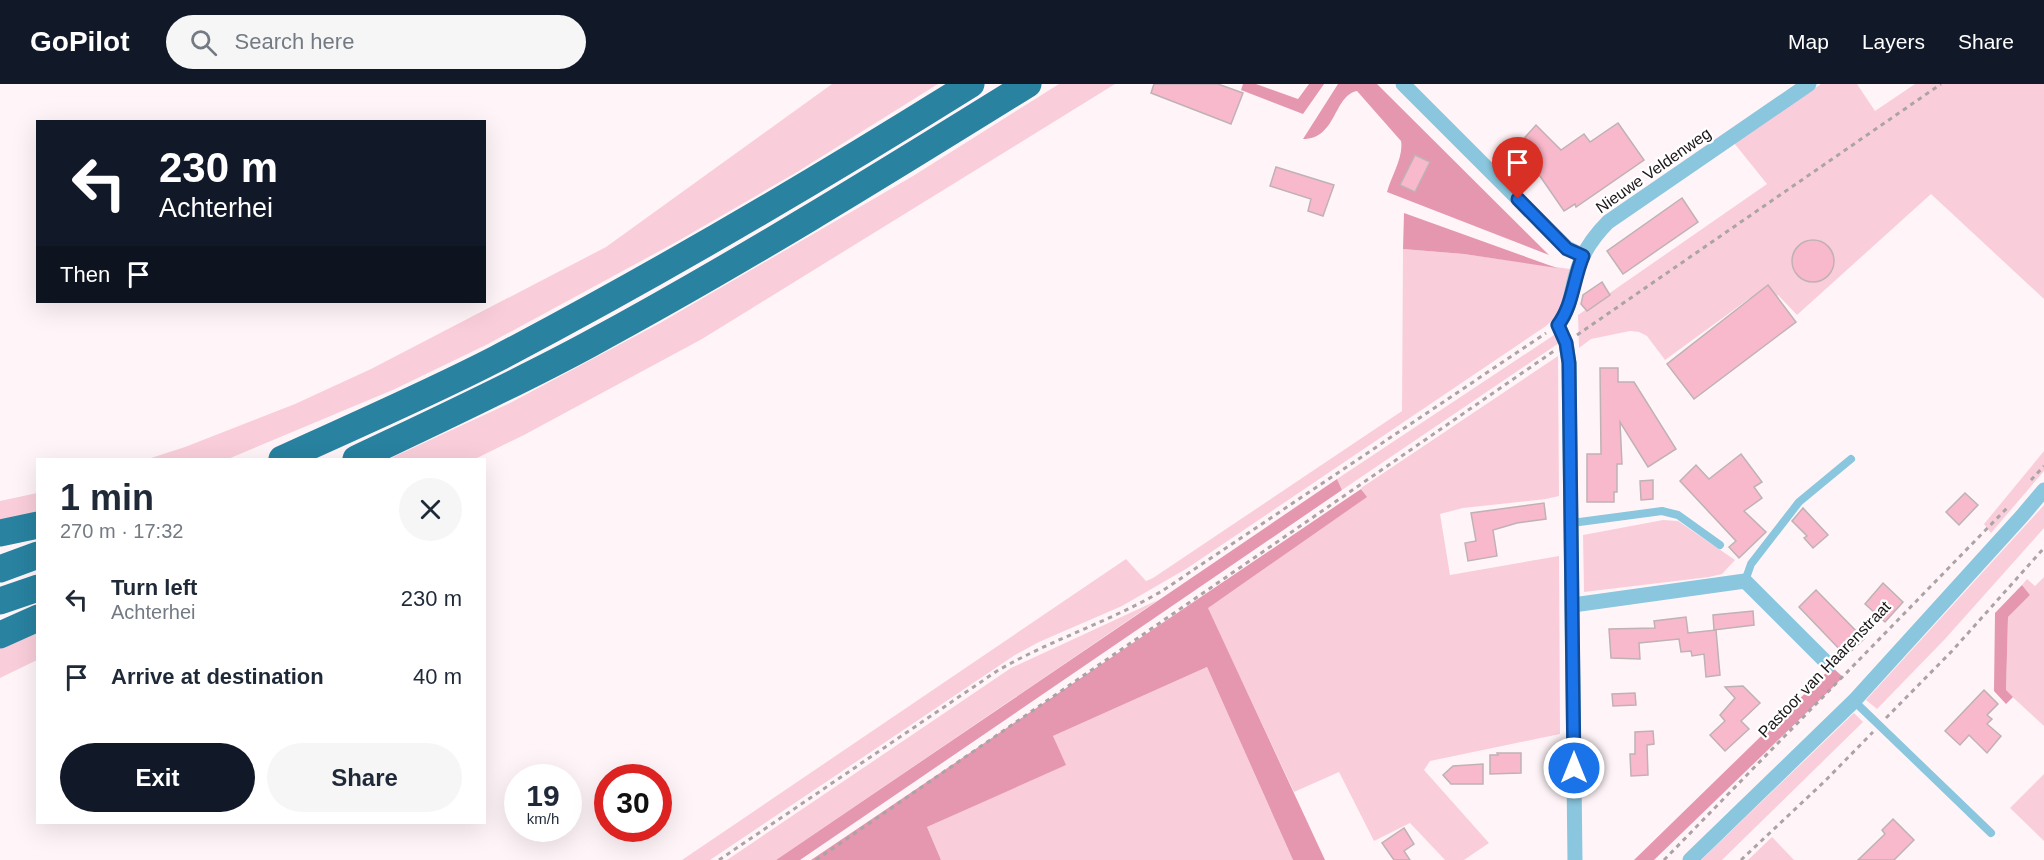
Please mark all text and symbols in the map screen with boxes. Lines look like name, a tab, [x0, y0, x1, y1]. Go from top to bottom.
search box	[166, 15, 586, 69]
text: GoPilot	[30, 26, 130, 57]
icon: search	[187, 26, 220, 59]
text: Search here	[235, 29, 354, 54]
text: Map	[1788, 30, 1829, 53]
text: Layers	[1862, 30, 1925, 53]
text: Share	[1958, 30, 2014, 53]
street label: Nieuwe Veldenweg	[1593, 124, 1714, 216]
pin	[1492, 137, 1543, 199]
icon: left	[60, 144, 138, 222]
text: 230 m	[159, 144, 278, 191]
icon: arrive	[1501, 146, 1534, 179]
text: Achterhei	[159, 193, 273, 223]
icon: arrive	[122, 258, 155, 291]
text: Then	[60, 262, 110, 287]
text: 1 min	[60, 477, 154, 518]
button: close	[399, 478, 462, 541]
text: 270 m · 17:32	[60, 520, 183, 542]
text: Turn left	[111, 575, 197, 600]
icon: left	[60, 583, 93, 616]
text: 230 m	[401, 586, 462, 611]
street label: Pastoor van Haarenstraat	[1755, 597, 1894, 741]
text: Achterhei	[111, 601, 196, 623]
icon: arrive	[60, 661, 93, 694]
text: Arrive at destination	[111, 664, 324, 689]
text: 40 m	[413, 664, 462, 689]
position arrow	[1542, 736, 1606, 800]
button: Exit	[60, 743, 255, 812]
button: Share	[267, 743, 462, 812]
speed limit sign: 30	[594, 764, 672, 842]
text: 19	[526, 779, 560, 812]
text: km/h	[527, 810, 559, 827]

